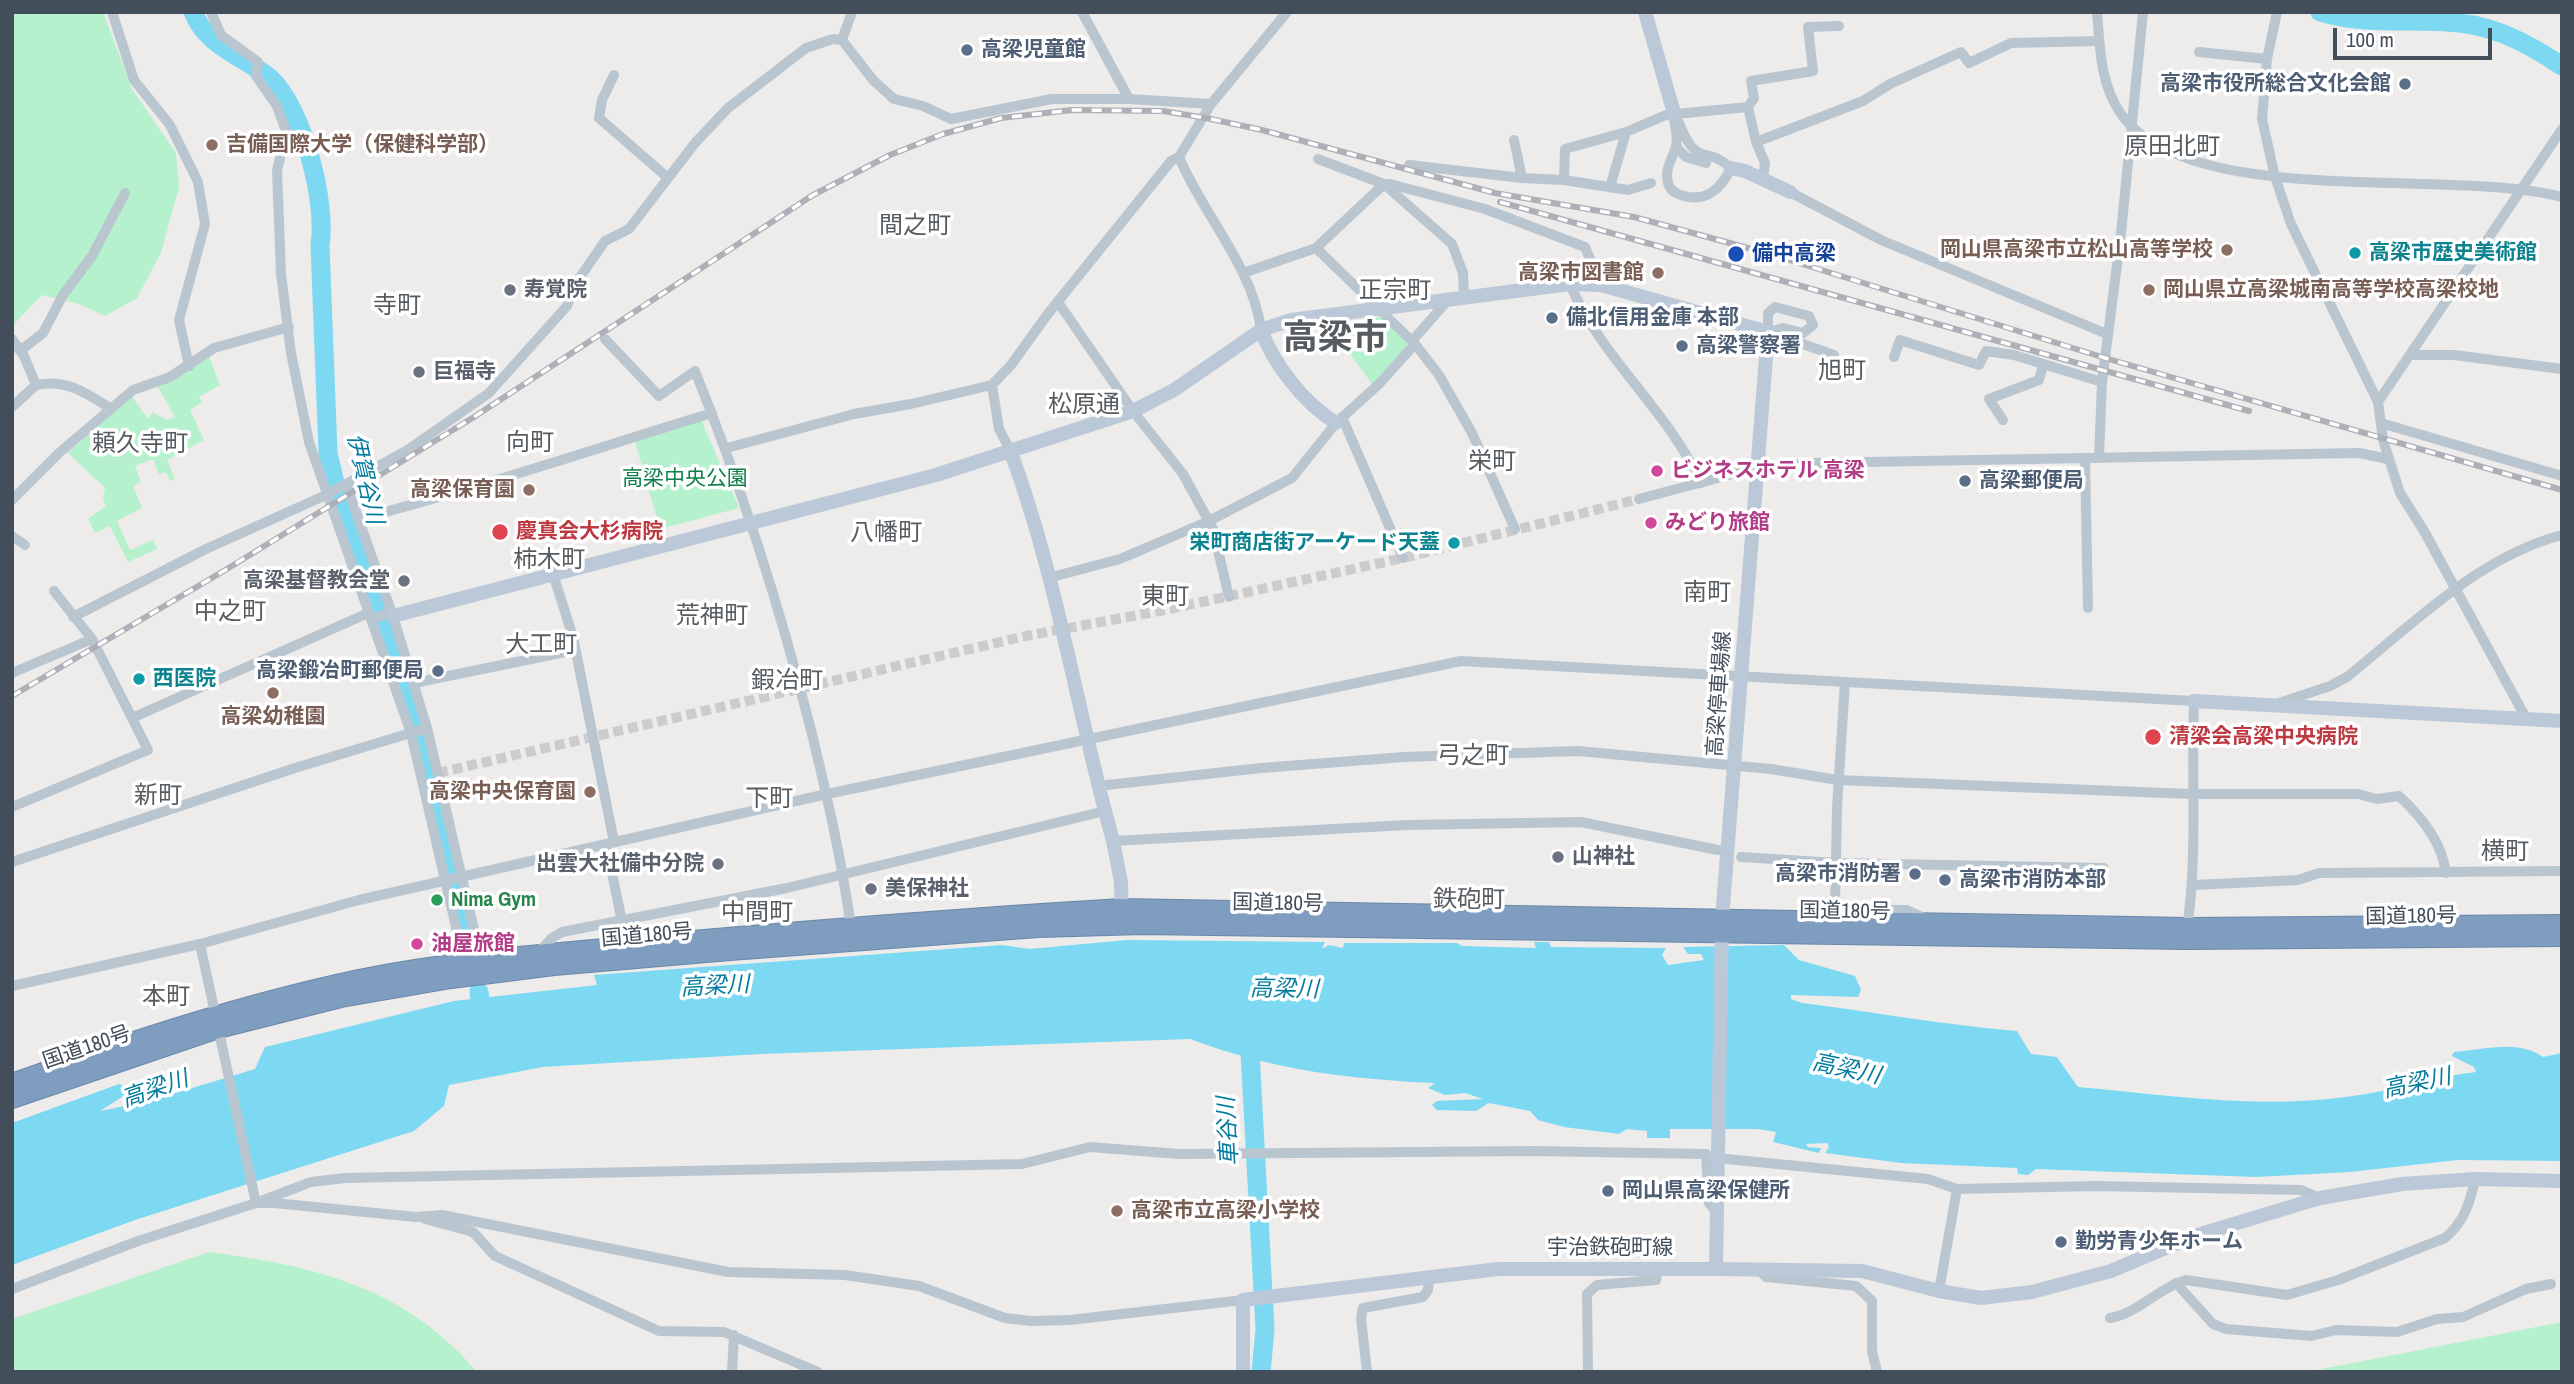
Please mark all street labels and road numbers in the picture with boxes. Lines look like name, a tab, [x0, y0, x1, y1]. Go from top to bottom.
street label: 高梁停車場線	[1703, 630, 1737, 758]
street label: 国道180号	[1232, 891, 1324, 917]
street label: 国道180号	[1799, 899, 1891, 925]
street label: 国道180号	[2365, 904, 2457, 930]
street label: 国道180号	[600, 919, 694, 953]
street label: 国道180号	[40, 1021, 134, 1075]
street label: 宇治鉄砲町線	[1547, 1235, 1673, 1261]

